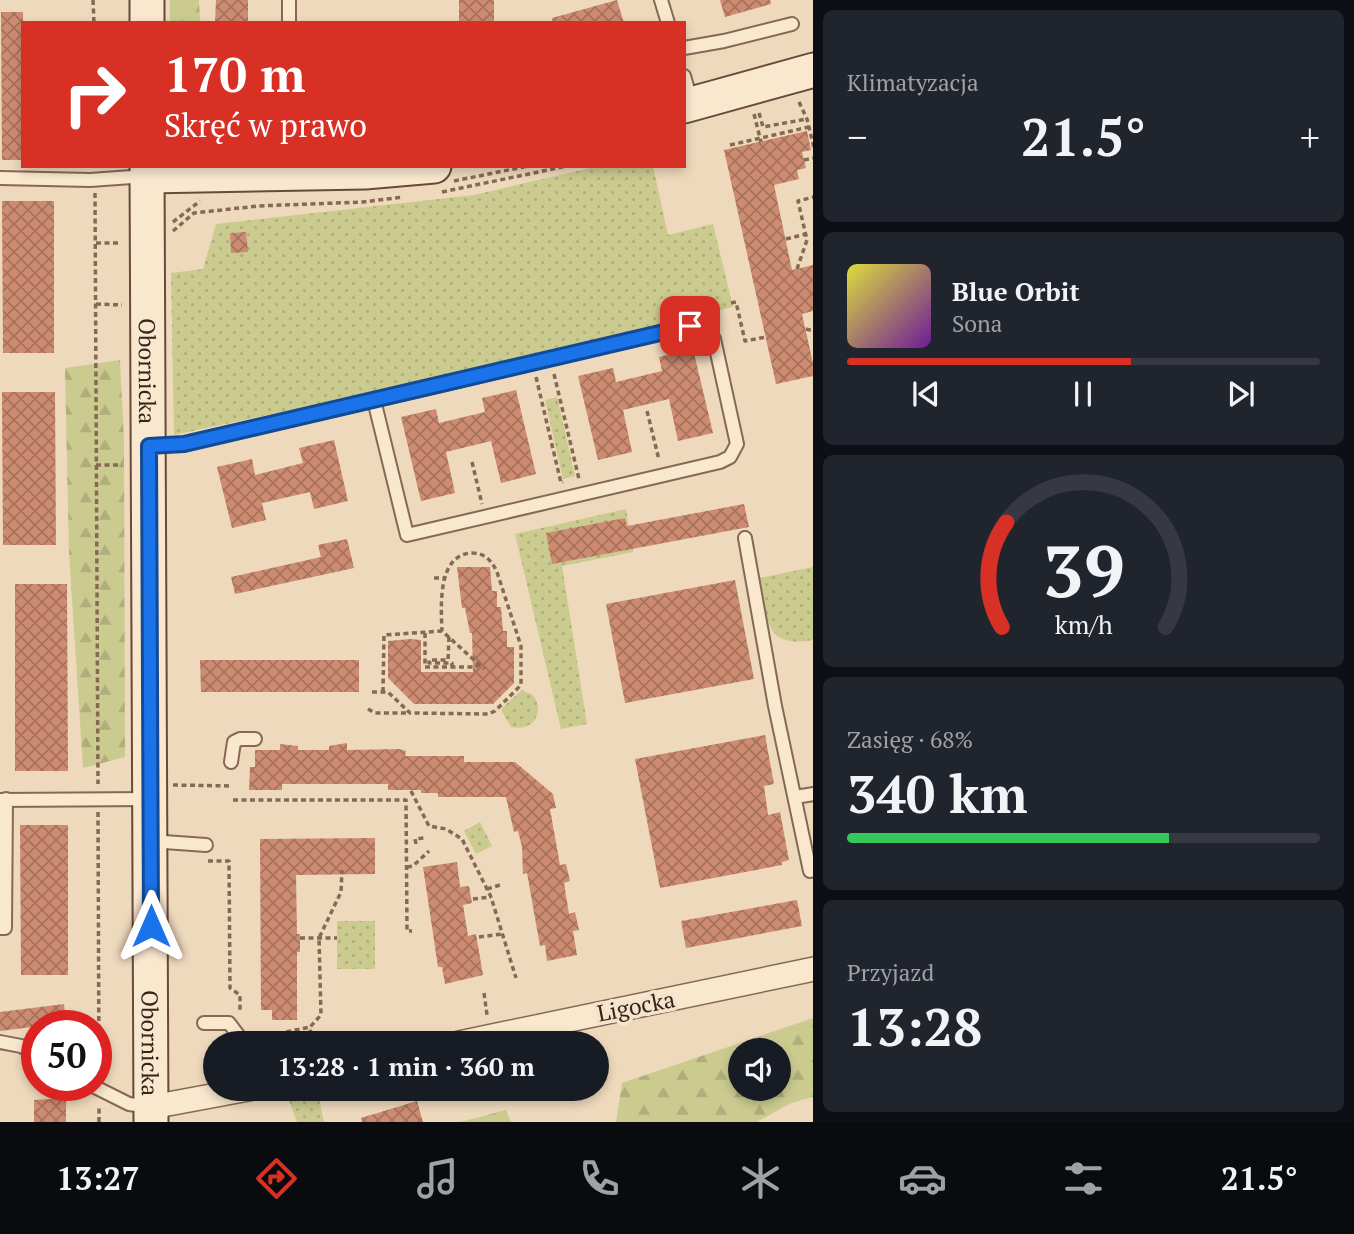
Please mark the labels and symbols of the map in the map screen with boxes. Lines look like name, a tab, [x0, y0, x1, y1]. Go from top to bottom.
pin	[660, 296, 720, 356]
street label: Obornicka	[132, 318, 164, 424]
position arrow	[114, 889, 188, 963]
street label: Ligocka	[594, 983, 678, 1029]
street label: Obornicka	[135, 990, 166, 1096]
speed limit sign: 50	[21, 1010, 112, 1101]

